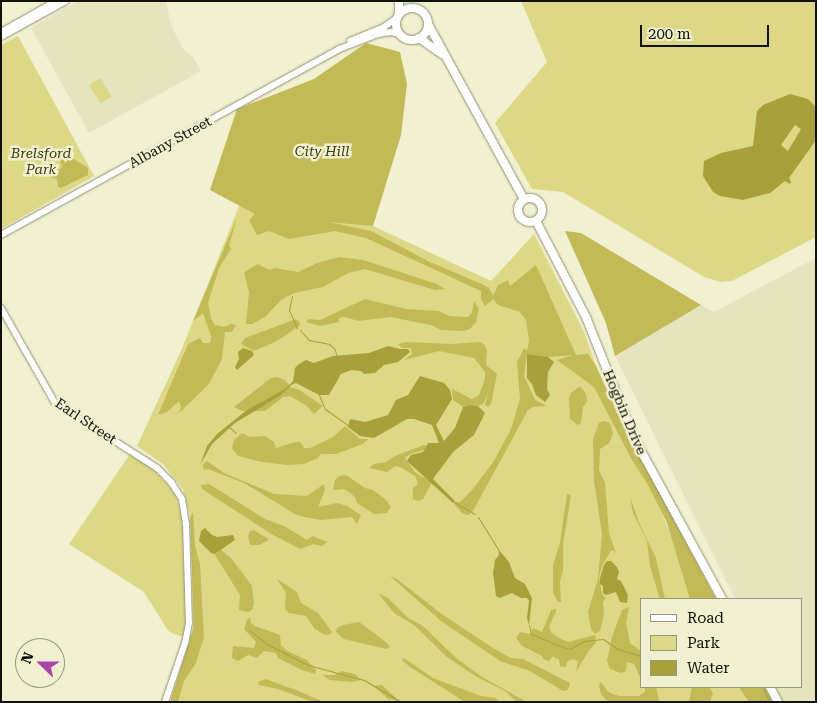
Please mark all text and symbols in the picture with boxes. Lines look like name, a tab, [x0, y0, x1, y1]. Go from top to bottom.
scale bar	[642, 15, 771, 47]
text: 200 m	[648, 25, 691, 43]
street label: Albany Street	[126, 112, 214, 172]
park label: City Hill	[295, 143, 349, 159]
park label: Brelsford Park	[11, 145, 71, 178]
street label: Hogbin Drive	[600, 367, 650, 457]
street label: Earl Street	[52, 394, 120, 448]
legend	[640, 598, 802, 688]
text: Road	[687, 609, 724, 627]
text: Park	[687, 634, 720, 652]
north arrow	[15, 638, 65, 688]
text: N	[18, 650, 36, 666]
text: Water	[687, 659, 729, 677]

